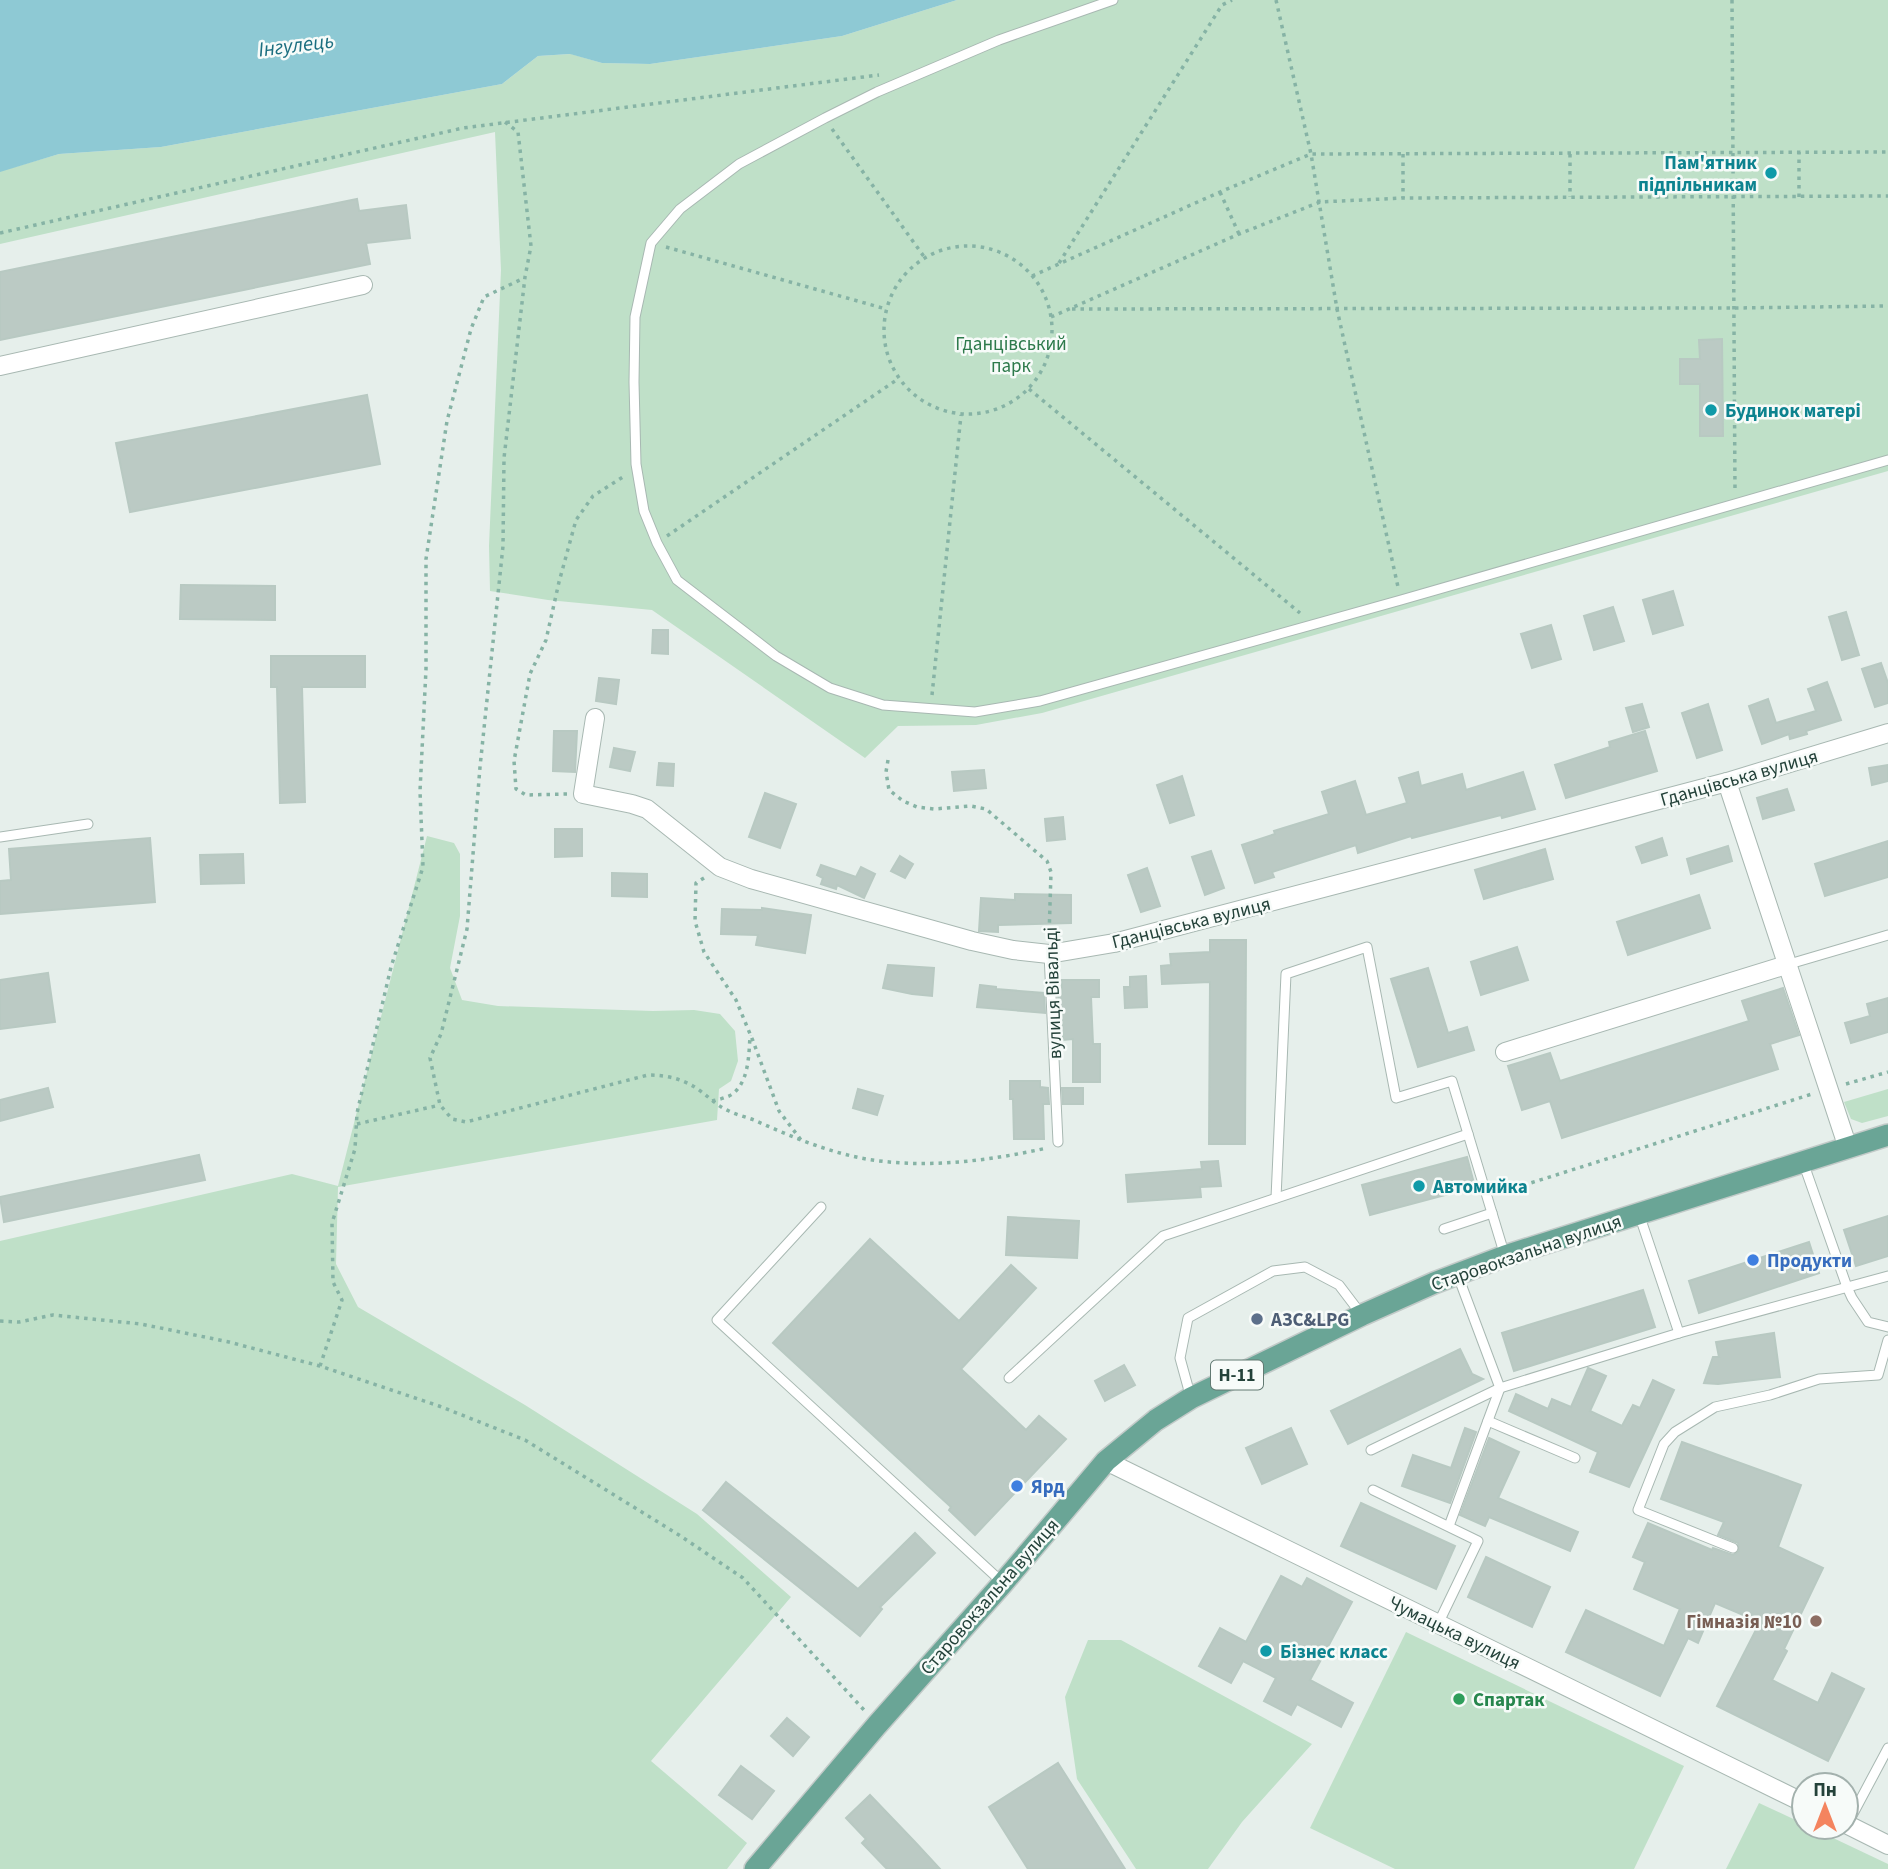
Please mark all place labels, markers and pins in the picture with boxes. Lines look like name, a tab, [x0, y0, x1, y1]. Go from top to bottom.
place label: Пам'ятник підпільникам	[1638, 150, 1758, 199]
marker: Пам'ятник підпільникам	[1763, 165, 1779, 181]
place label: Будинок матері	[1725, 398, 1861, 425]
marker: Будинок матері	[1703, 402, 1719, 418]
place label: Автомийка	[1432, 1174, 1528, 1201]
marker: Автомийка	[1411, 1178, 1427, 1194]
place label: Продукти	[1767, 1248, 1852, 1275]
marker: Продукти	[1745, 1252, 1761, 1268]
place label: АЗС&LPG	[1270, 1307, 1349, 1334]
marker: АЗС&LPG	[1249, 1311, 1265, 1327]
place label: Ярд	[1031, 1474, 1065, 1501]
marker: Ярд	[1009, 1478, 1025, 1494]
place label: Гімназія №10	[1686, 1609, 1802, 1636]
marker: Гімназія №10	[1808, 1613, 1824, 1629]
place label: Бізнес класс	[1280, 1639, 1388, 1666]
marker: Бізнес класс	[1258, 1643, 1274, 1659]
place label: Спартак	[1473, 1687, 1545, 1714]
marker: Спартак	[1451, 1691, 1467, 1707]

